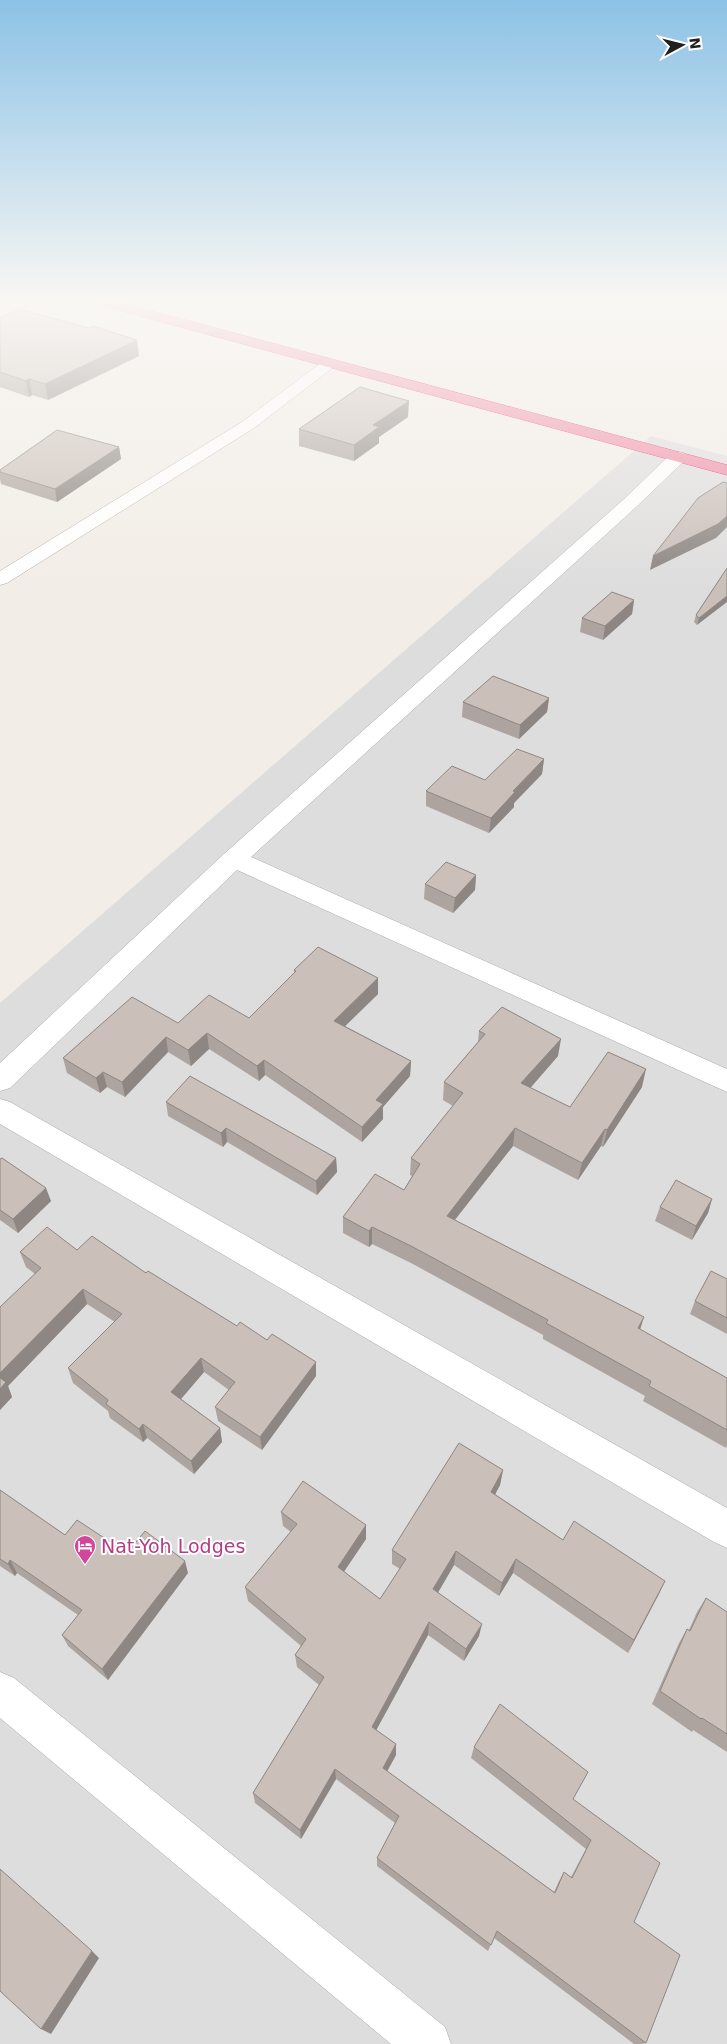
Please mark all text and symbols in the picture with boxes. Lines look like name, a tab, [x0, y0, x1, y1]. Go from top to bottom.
north arrow	[657, 20, 707, 70]
text: N	[686, 37, 704, 50]
hotel icon: Nat-Yoh Lodges	[73, 1534, 97, 1565]
place label: Nat-Yoh Lodges	[101, 1535, 245, 1557]

